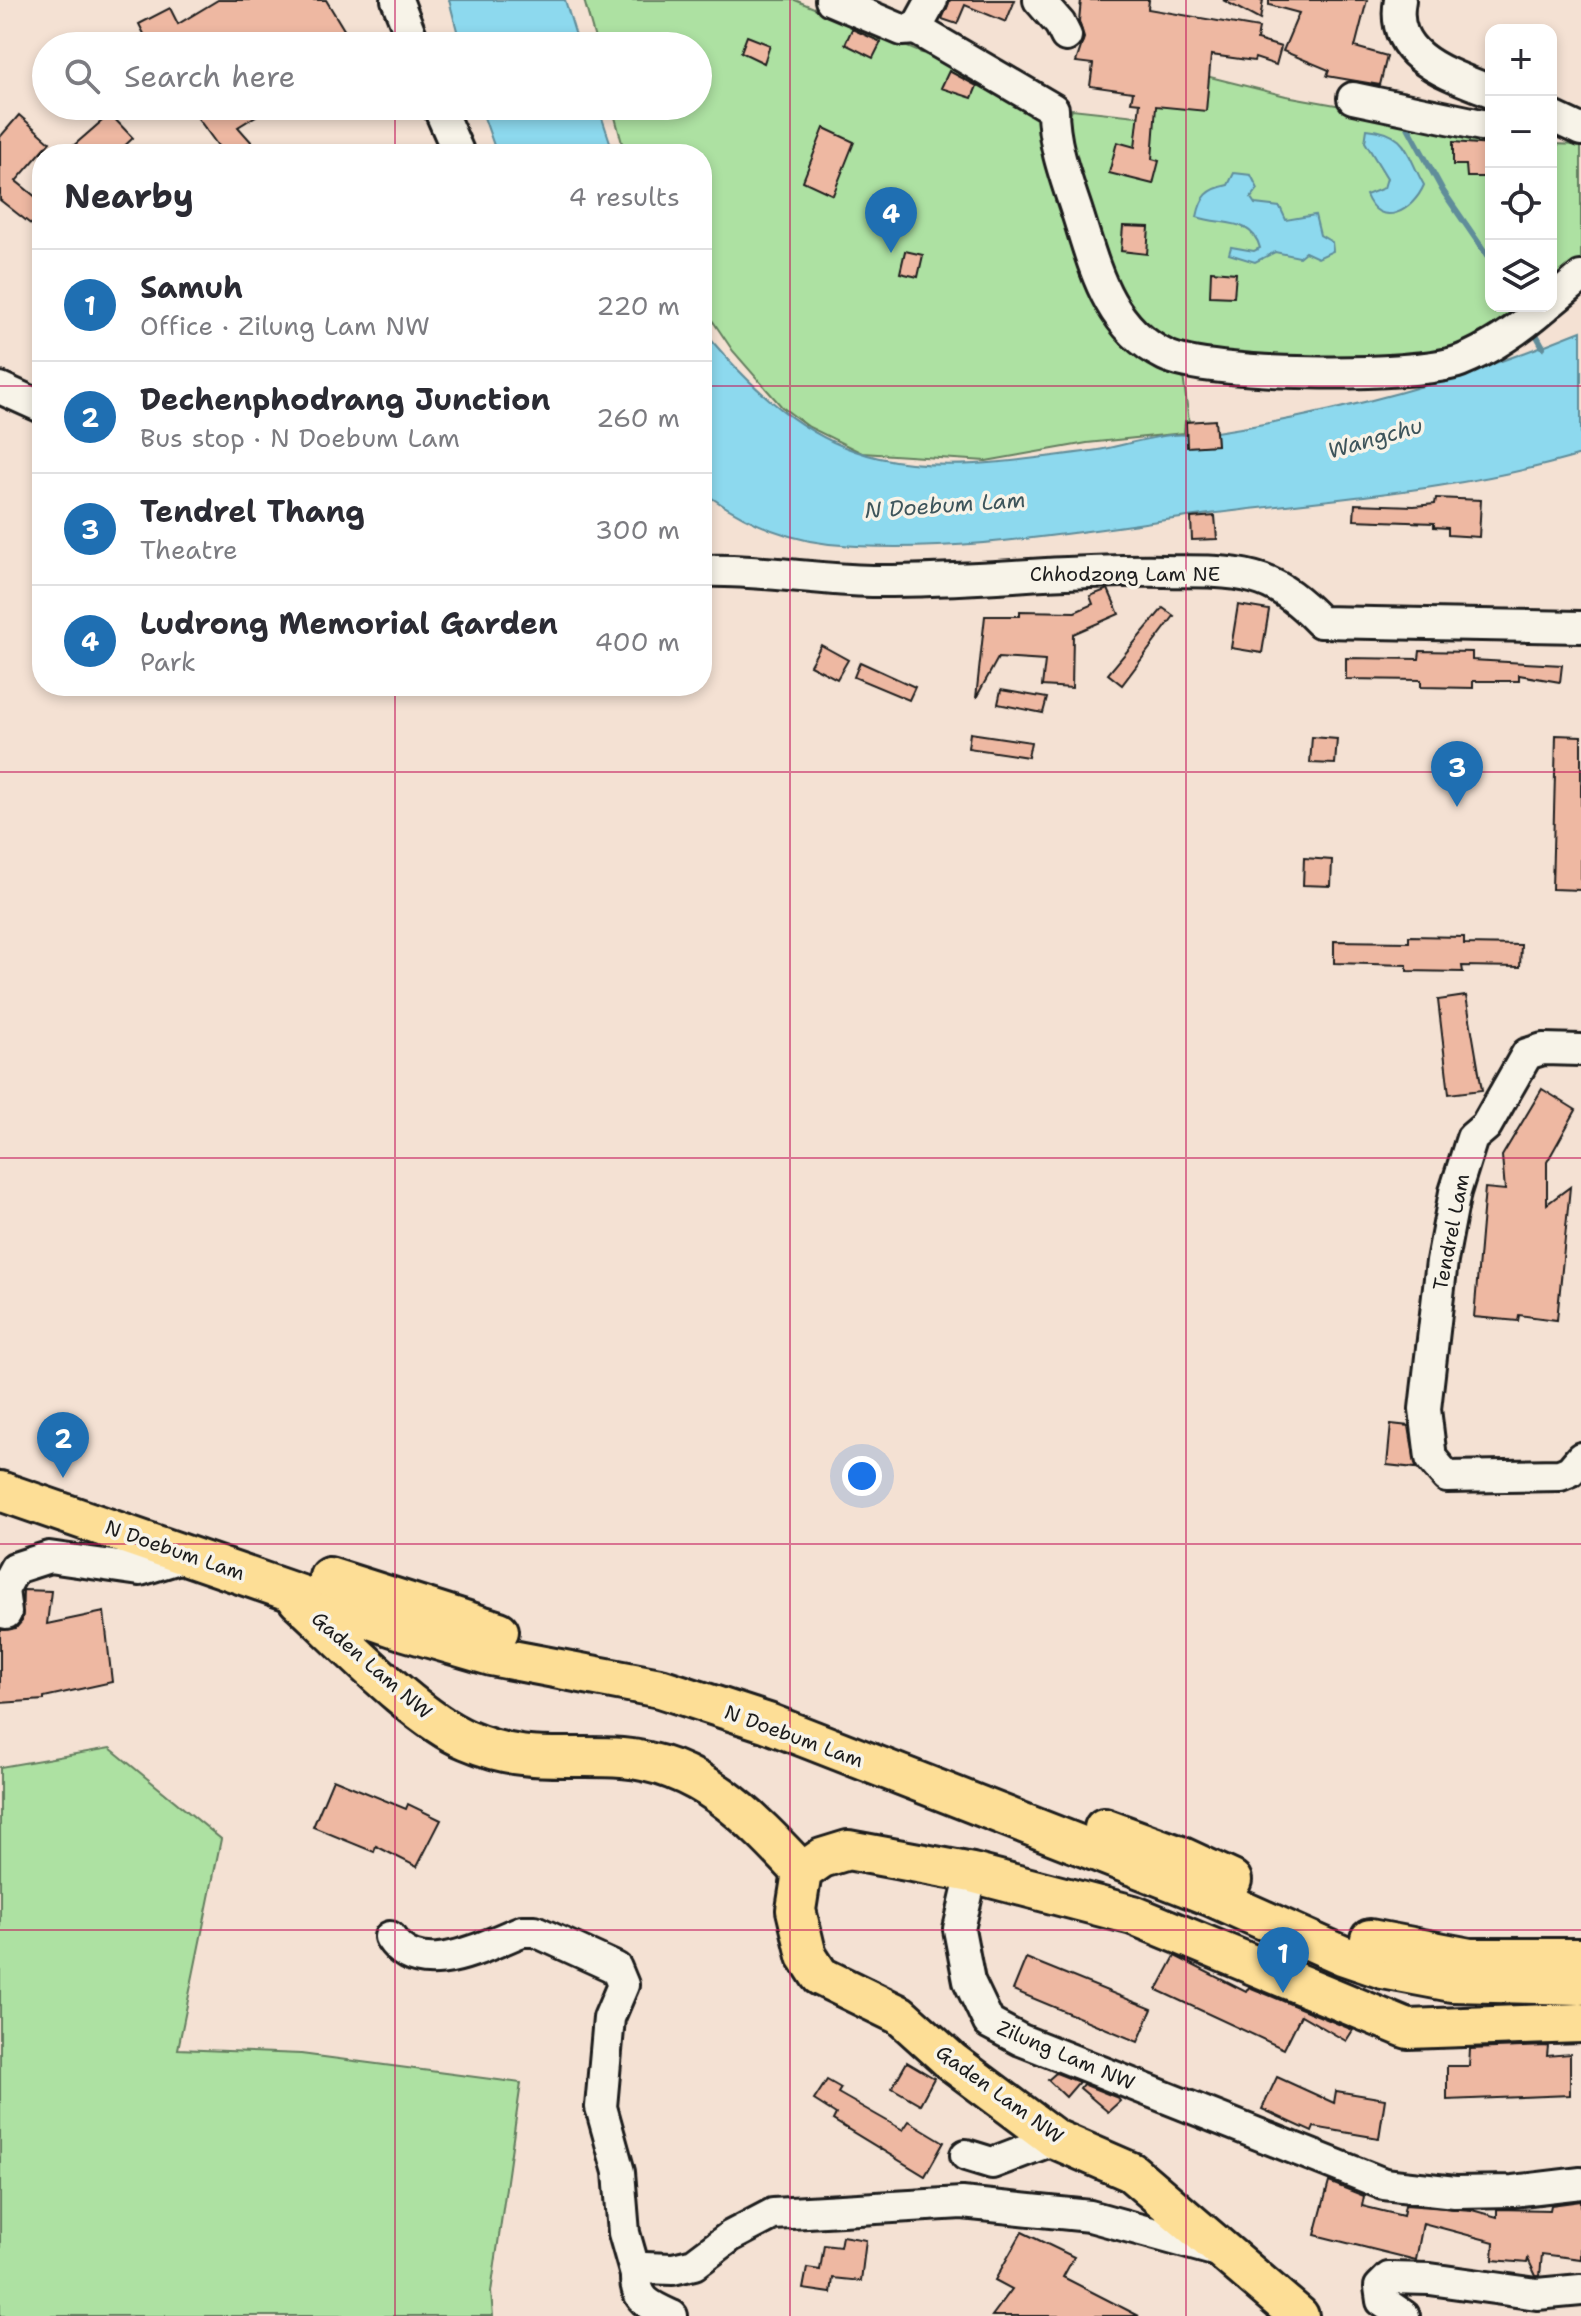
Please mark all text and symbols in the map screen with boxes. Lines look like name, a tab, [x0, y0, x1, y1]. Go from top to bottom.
map controls	[1485, 24, 1557, 312]
button: +	[1485, 24, 1557, 96]
search box	[32, 32, 712, 120]
icon: search	[60, 54, 104, 98]
text: Search here	[124, 56, 295, 97]
button: −	[1485, 96, 1557, 168]
button: locate	[1485, 168, 1557, 240]
text: Nearby	[64, 173, 194, 219]
text: 4 results	[568, 179, 680, 214]
pin: 4	[865, 187, 917, 253]
button: layers	[1485, 240, 1557, 312]
text: Samuh	[140, 267, 243, 308]
text: 1	[84, 288, 96, 323]
text: 220 m	[596, 288, 680, 323]
text: Office · Zilung Lam NW	[140, 308, 430, 343]
text: Dechenphodrang Junction	[140, 379, 550, 420]
text: 2	[81, 400, 99, 435]
text: 260 m	[596, 400, 680, 435]
water label: Wangchu	[1324, 411, 1426, 465]
text: Bus stop · N Doebum Lam	[140, 420, 460, 455]
water label: N Doebum Lam	[863, 485, 1027, 525]
text: Tendrel Thang	[140, 491, 365, 532]
text: 3	[81, 512, 99, 547]
text: 300 m	[595, 512, 680, 547]
text: Theatre	[140, 532, 238, 567]
street label: Chhodzong Lam NE	[1030, 561, 1220, 587]
text: Ludrong Memorial Garden	[140, 603, 558, 644]
text: 4	[81, 624, 99, 659]
text: 400 m	[595, 624, 680, 659]
text: Park	[140, 644, 196, 679]
pin: 3	[1431, 741, 1483, 807]
street label: Tendrel Lam	[1427, 1171, 1475, 1293]
pin: 2	[37, 1412, 89, 1478]
your location	[842, 1456, 882, 1496]
street label: N Doebum Lam	[102, 1514, 248, 1586]
street label: Gaden Lam NW	[306, 1605, 438, 1725]
street label: N Doebum Lam	[721, 1699, 867, 1773]
pin: 1	[1257, 1927, 1309, 1993]
street label: Zilung Lam NW	[993, 2014, 1139, 2096]
street label: Gaden Lam NW	[931, 2039, 1069, 2149]

